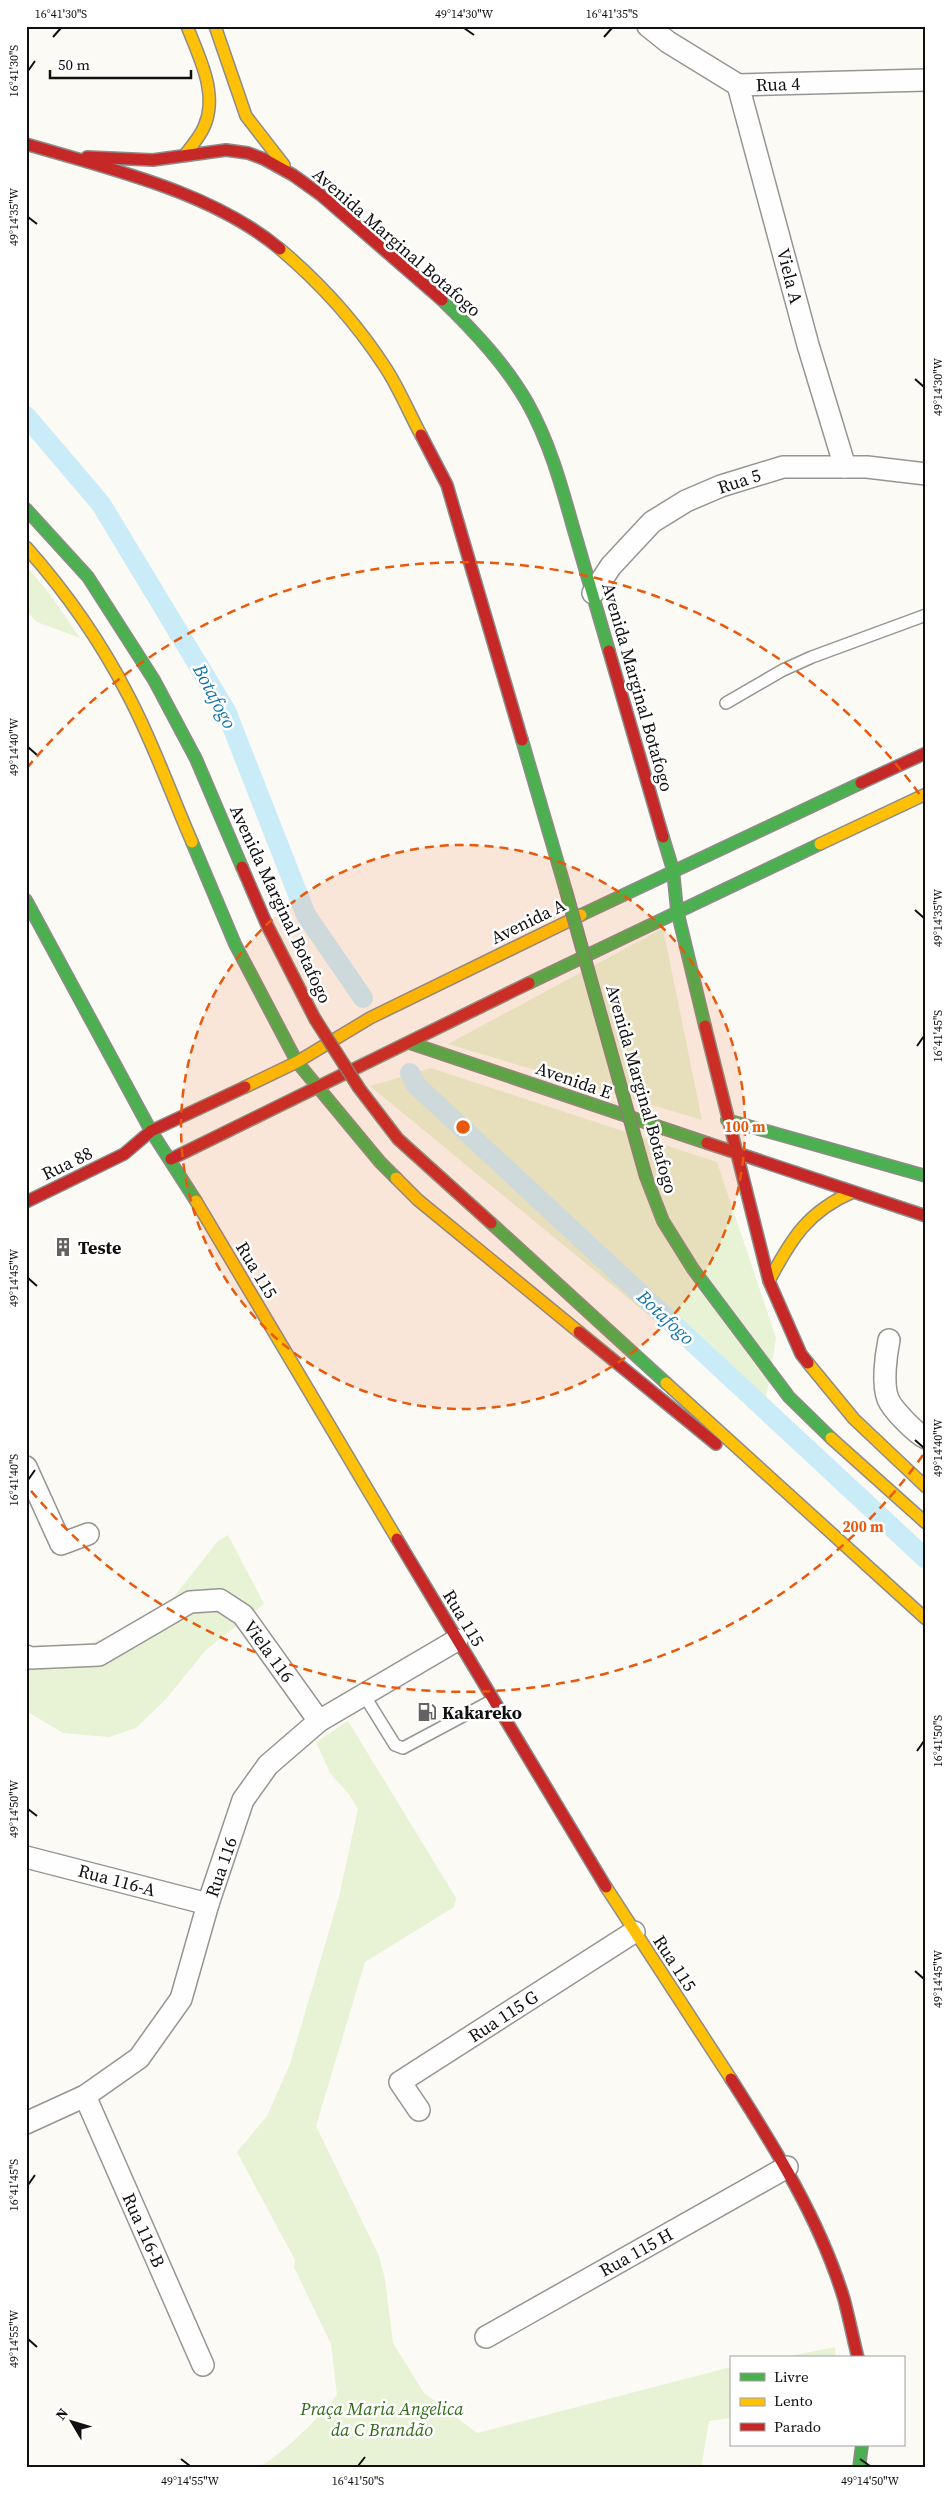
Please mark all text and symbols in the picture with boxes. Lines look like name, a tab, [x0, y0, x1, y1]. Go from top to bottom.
text: 16°41'30"S	[35, 6, 87, 22]
text: 49°14'30"W	[435, 6, 493, 22]
text: 16°41'35"S	[586, 6, 638, 22]
text: 16°41'30"S	[6, 45, 22, 97]
scale bar	[50, 48, 191, 80]
text: 50 m	[58, 54, 90, 75]
street label: Rua 4	[755, 71, 801, 97]
street label: Avenida Marginal Botafogo	[307, 162, 487, 322]
text: 49°14'35"W	[6, 188, 22, 246]
street label: Viela A	[771, 246, 809, 306]
text: 49°14'30"W	[930, 358, 946, 416]
street label: Rua 5	[714, 462, 764, 500]
street label: Avenida Marginal Botafogo	[596, 580, 680, 794]
water label: Botafogo	[187, 658, 243, 733]
text: 49°14'40"W	[6, 718, 22, 776]
street label: Avenida Marginal Botafogo	[224, 801, 338, 1007]
text: 49°14'35"W	[930, 889, 946, 947]
street label: Avenida A	[486, 892, 570, 950]
street label: Avenida Marginal Botafogo	[600, 982, 684, 1196]
text: 16°41'45"S	[930, 1010, 946, 1062]
street label: Avenida E	[532, 1055, 616, 1105]
text: 100 m	[724, 1116, 766, 1137]
centre of rings	[454, 1118, 472, 1136]
street label: Rua 88	[38, 1140, 96, 1186]
place label: Teste	[78, 1235, 121, 1260]
building icon: Teste	[52, 1236, 74, 1258]
street label: Rua 115	[230, 1237, 284, 1303]
text: 49°14'45"W	[6, 1249, 22, 1307]
water label: Botafogo	[631, 1283, 700, 1350]
text: 49°14'40"W	[930, 1419, 946, 1477]
text: 16°41'40"S	[6, 1454, 22, 1506]
text: 200 m	[842, 1516, 884, 1537]
street label: Rua 115	[437, 1585, 491, 1651]
street label: Viela 116	[238, 1615, 300, 1687]
place label: Kakareko	[442, 1700, 522, 1725]
fuel station icon: Kakareko	[416, 1701, 438, 1723]
text: 16°41'50"S	[930, 1715, 946, 1767]
text: 49°14'50"W	[6, 1780, 22, 1838]
street label: Rua 116	[199, 1833, 243, 1901]
street label: Rua 116-A	[75, 1858, 159, 1902]
street label: Rua 115	[648, 1930, 702, 1996]
text: 49°14'45"W	[930, 1950, 946, 2008]
street label: Rua 115 G	[463, 1984, 543, 2048]
text: 16°41'45"S	[6, 2159, 22, 2211]
street label: Rua 116-B	[116, 2189, 172, 2271]
street label: Rua 115 H	[595, 2221, 677, 2283]
text: 49°14'55"W	[6, 2310, 22, 2368]
legend	[730, 2356, 904, 2446]
text: Livre	[774, 2366, 809, 2387]
text: Lento	[774, 2390, 813, 2411]
north arrow	[48, 2396, 98, 2446]
park label: Praça Maria Angelica da C Brandão	[299, 2396, 464, 2442]
text: N	[51, 2404, 73, 2424]
text: Parado	[774, 2416, 821, 2437]
text: 49°14'55"W	[161, 2473, 219, 2489]
text: 16°41'50"S	[332, 2473, 384, 2489]
text: 49°14'50"W	[841, 2473, 899, 2489]

